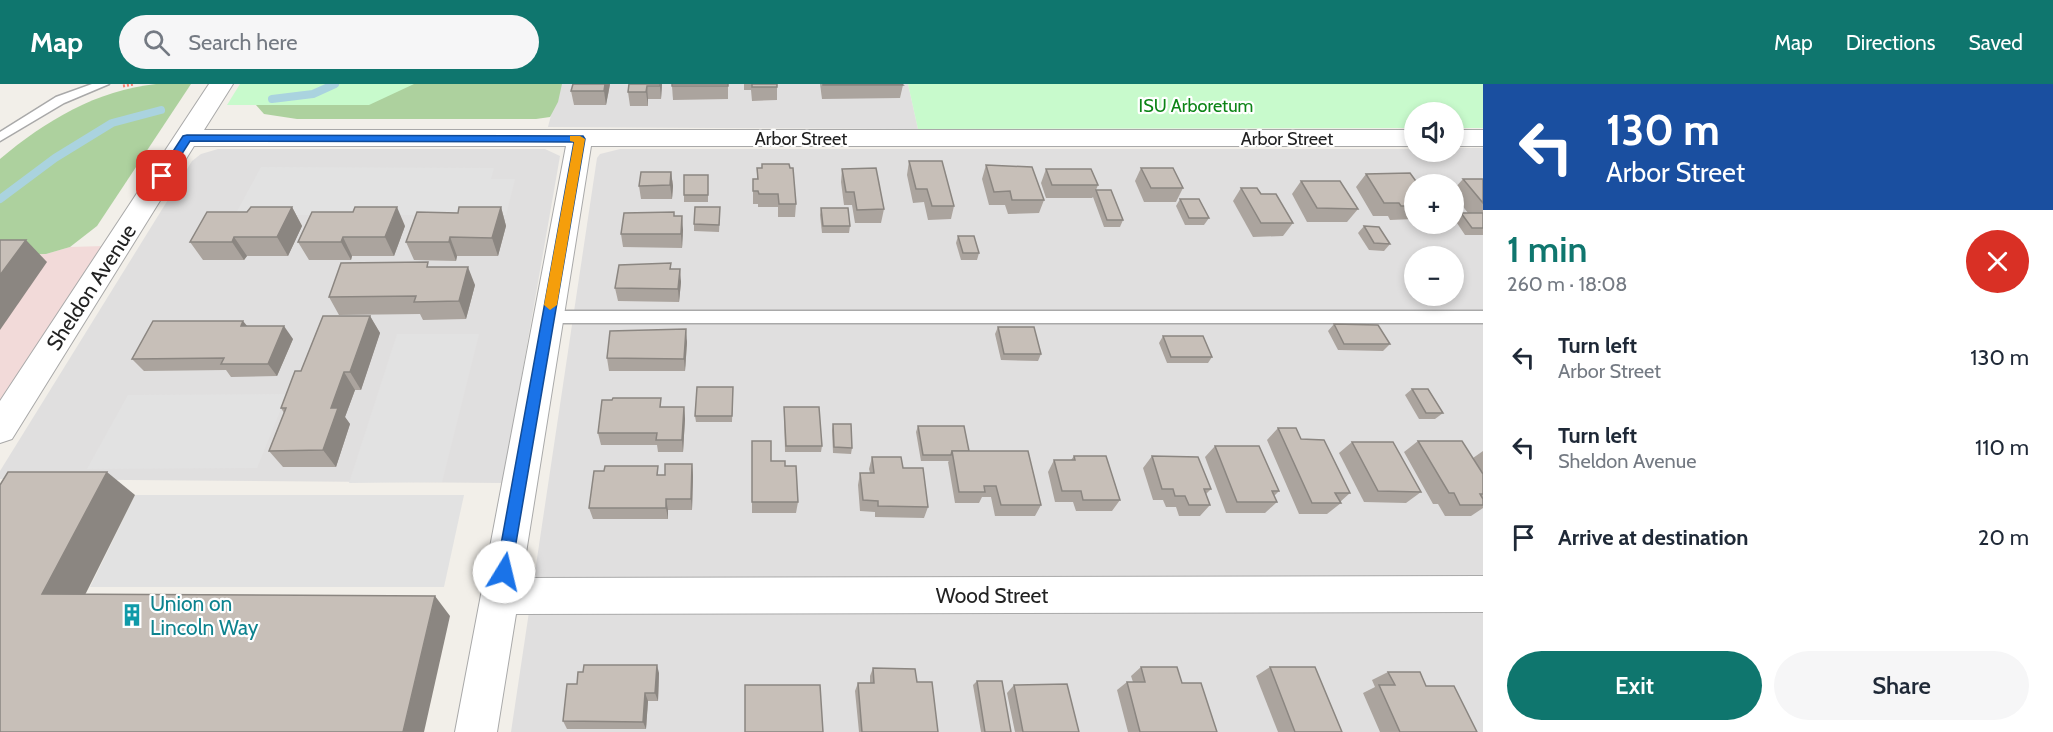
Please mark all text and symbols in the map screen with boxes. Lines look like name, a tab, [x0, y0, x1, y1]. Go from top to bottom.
search box	[119, 15, 539, 69]
text: Map	[30, 25, 83, 59]
icon: search	[140, 26, 173, 59]
text: Search here	[188, 29, 297, 56]
text: Map	[1774, 30, 1813, 55]
text: Directions	[1846, 30, 1935, 55]
text: Saved	[1968, 30, 2023, 55]
park label: ISU Arboretum	[1139, 95, 1253, 117]
map controls	[1404, 102, 1464, 306]
button: sound	[1404, 102, 1464, 162]
text: 130 m	[1606, 104, 1720, 156]
icon: left	[1507, 108, 1585, 186]
street label: Arbor Street	[755, 128, 847, 150]
street label: Arbor Street	[1241, 128, 1333, 150]
pin	[136, 150, 187, 201]
text: Arbor Street	[1606, 156, 1745, 189]
icon: arrive	[145, 159, 178, 192]
button: +	[1404, 174, 1464, 234]
street label: Sheldon Avenue	[41, 219, 141, 355]
text: 1 min	[1507, 227, 1587, 271]
button: close	[1966, 230, 2029, 293]
button: −	[1404, 246, 1464, 306]
text: 260 m · 18:08	[1507, 272, 1627, 296]
text: Turn left	[1558, 332, 1637, 359]
icon: left	[1507, 341, 1540, 374]
text: 130 m	[1970, 344, 2029, 371]
text: Arbor Street	[1558, 359, 1661, 383]
text: Turn left	[1558, 422, 1637, 449]
icon: left	[1507, 431, 1540, 464]
text: 110 m	[1975, 434, 2029, 461]
text: Sheldon Avenue	[1558, 449, 1696, 473]
icon: arrive	[1507, 521, 1540, 554]
text: Arrive at destination	[1558, 524, 1748, 551]
text: 20 m	[1978, 524, 2029, 551]
position arrow	[472, 540, 536, 604]
street label: Wood Street	[936, 583, 1048, 608]
place label: Union on Lincoln Way	[150, 591, 259, 640]
building icon: Union on Lincoln Way	[119, 602, 145, 628]
button: Exit	[1507, 651, 1762, 720]
button: Share	[1774, 651, 2029, 720]

